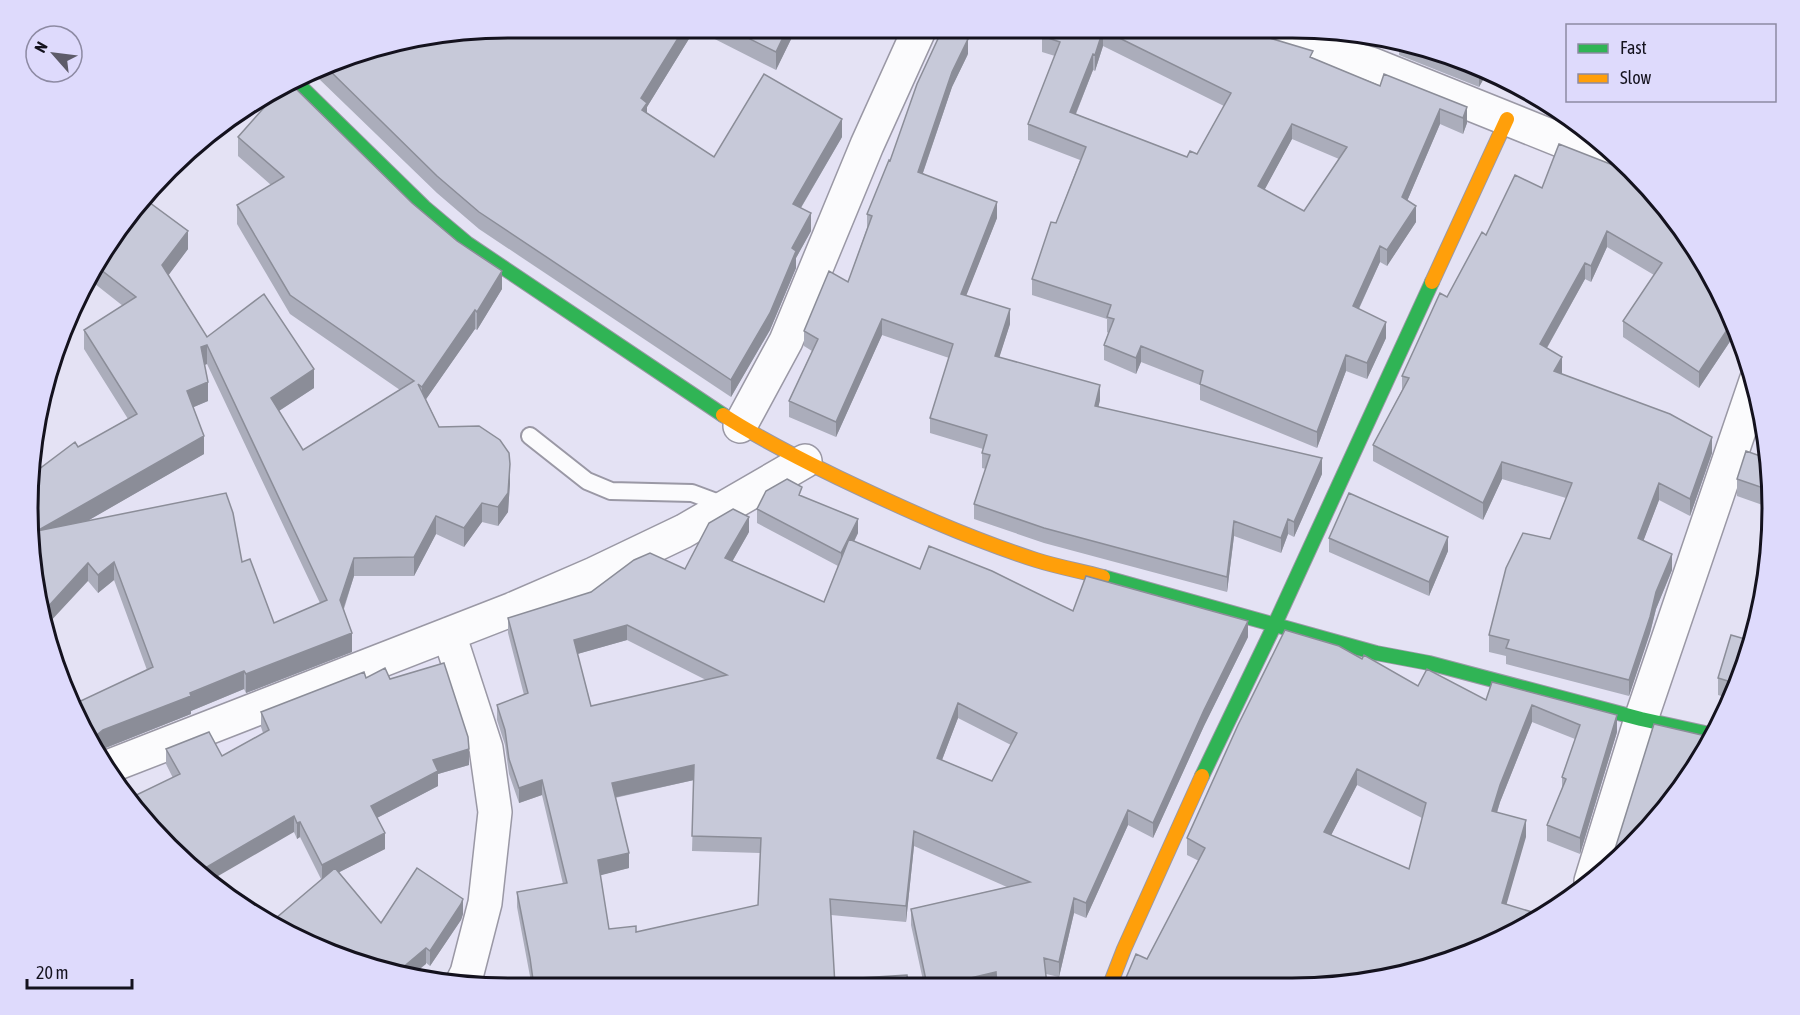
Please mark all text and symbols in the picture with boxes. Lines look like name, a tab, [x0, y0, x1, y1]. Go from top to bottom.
north arrow	[24, 24, 84, 84]
legend	[1566, 24, 1776, 102]
text: Fast	[1620, 37, 1647, 58]
text: N	[31, 39, 51, 55]
text: Slow	[1620, 67, 1651, 88]
scale bar	[27, 952, 132, 990]
text: 20 m	[36, 962, 68, 983]

